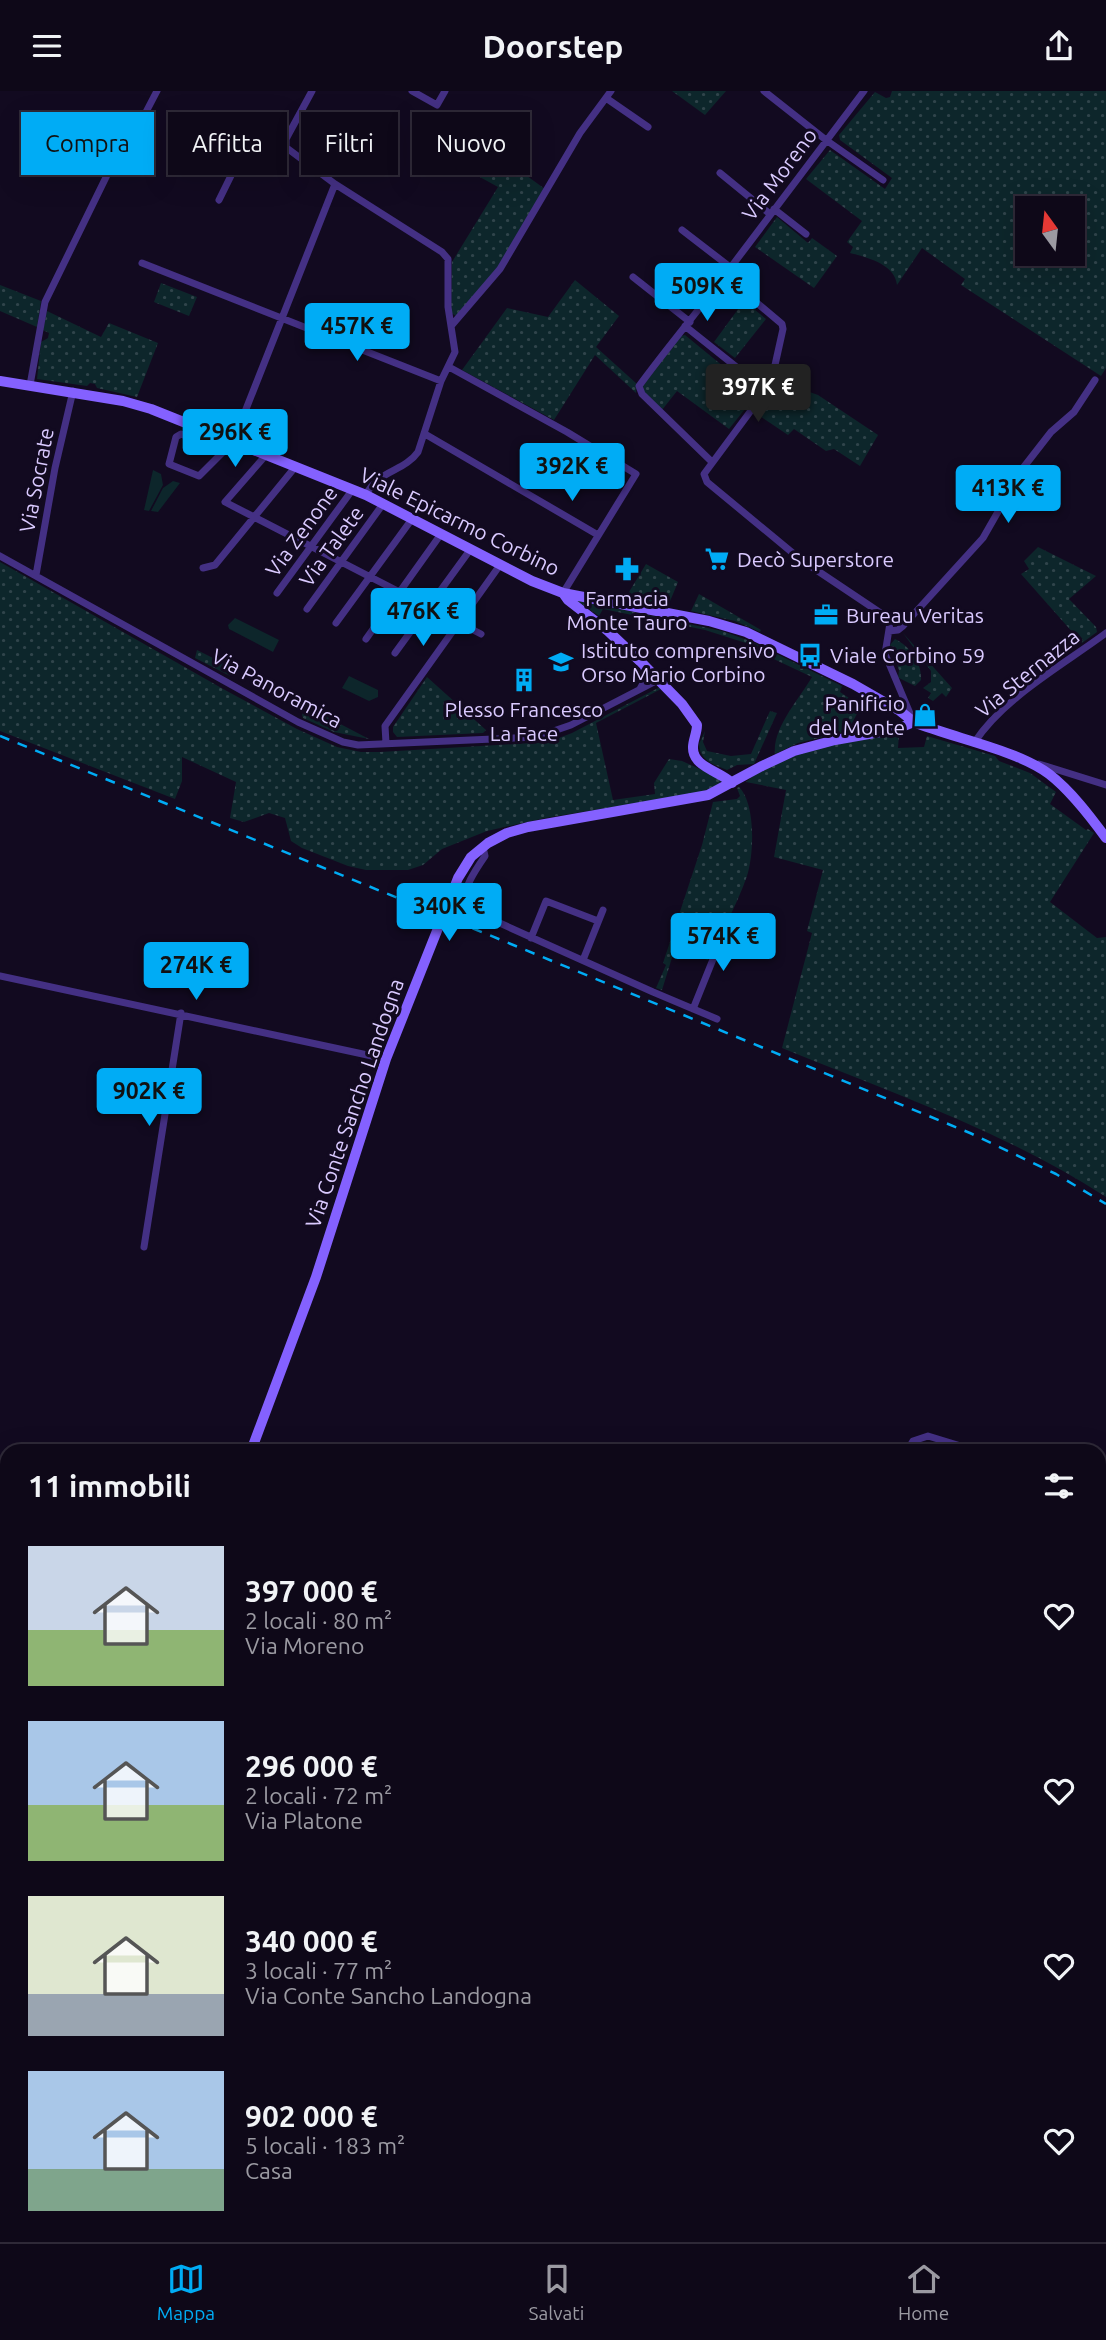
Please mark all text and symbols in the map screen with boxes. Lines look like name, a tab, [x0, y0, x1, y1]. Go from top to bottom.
icon: menu	[28, 27, 66, 65]
icon: share	[1040, 27, 1078, 65]
text: Doorstep	[482, 28, 624, 64]
chip: Compra	[21, 112, 154, 175]
chip: Affitta	[168, 112, 287, 175]
chip: Filtri	[301, 112, 398, 175]
chip: Nuovo	[412, 112, 530, 175]
street label: Via Moreno	[737, 123, 821, 225]
north arrow	[1015, 196, 1085, 266]
map controls	[1015, 196, 1085, 266]
pin: 509K €	[650, 264, 764, 323]
text: 509K €	[671, 273, 743, 298]
pin: 457K €	[300, 303, 414, 363]
text: 457K €	[321, 313, 393, 338]
pin: 397K €	[701, 365, 815, 424]
text: 397K €	[722, 374, 794, 399]
pin: 296K €	[178, 409, 292, 469]
text: 296K €	[199, 419, 271, 444]
street label: Via Socrate	[14, 426, 58, 534]
pin: 392K €	[515, 443, 629, 503]
text: 392K €	[536, 453, 608, 478]
street label: Viale Epicarmo Corbino	[356, 462, 564, 580]
pin: 413K €	[951, 465, 1065, 525]
text: 413K €	[972, 475, 1044, 500]
street label: Via Zenone	[260, 481, 342, 581]
street label: Via Talete	[294, 501, 368, 591]
supermarket icon: Decò Superstore	[703, 545, 731, 573]
place label: Decò Superstore	[737, 547, 894, 571]
pharmacy icon: Farmacia Monte Tauro	[613, 555, 641, 583]
place label: Farmacia Monte Tauro	[566, 586, 688, 634]
pin: 476K €	[366, 589, 480, 648]
text: 476K €	[387, 598, 459, 623]
office icon: Bureau Veritas	[812, 601, 840, 629]
place label: Bureau Veritas	[846, 603, 984, 627]
street label: Via Sternazza	[970, 624, 1084, 722]
place label: Istituto comprensivo Orso Mario Corbino	[581, 638, 775, 686]
bus stop icon: Viale Corbino 59	[796, 641, 824, 669]
street label: Via Panoramica	[208, 643, 346, 733]
place label: Viale Corbino 59	[830, 643, 985, 667]
school or university icon: Istituto comprensivo Orso Mario Corbino	[547, 648, 575, 676]
building icon: Plesso Francesco La Face	[510, 666, 538, 694]
place label: Panificio del Monte	[808, 691, 905, 739]
place label: Plesso Francesco La Face	[445, 697, 603, 745]
shop icon: Panificio del Monte	[911, 701, 939, 729]
pin: 340K €	[392, 883, 506, 943]
text: 340K €	[413, 893, 485, 918]
pin: 574K €	[666, 913, 780, 973]
text: 574K €	[687, 923, 759, 948]
pin: 274K €	[139, 943, 253, 1002]
text: 274K €	[160, 952, 232, 977]
street label: Via Conte Sancho Landogna	[300, 975, 408, 1231]
pin: 902K €	[92, 1069, 206, 1128]
text: 902K €	[113, 1078, 185, 1103]
icon: filters	[1040, 1467, 1078, 1505]
text: 11 immobili	[28, 1469, 191, 1503]
icon: home	[84, 1574, 168, 1658]
text: 397 000 €	[245, 1574, 378, 1608]
icon: heart	[1040, 1597, 1078, 1635]
text: 2 locali · 80 m²	[245, 1608, 392, 1633]
text: Via Moreno	[245, 1633, 364, 1658]
icon: home	[84, 1749, 168, 1833]
text: 296 000 €	[245, 1749, 378, 1783]
icon: heart	[1040, 1772, 1078, 1810]
text: 2 locali · 72 m²	[245, 1783, 392, 1808]
text: Via Platone	[245, 1808, 363, 1833]
icon: home	[84, 1924, 168, 2008]
text: 340 000 €	[245, 1924, 378, 1958]
icon: heart	[1040, 1947, 1078, 1985]
text: 3 locali · 77 m²	[245, 1958, 392, 1983]
text: Via Conte Sancho Landogna	[245, 1983, 532, 2008]
icon: home	[84, 2099, 168, 2183]
text: 902 000 €	[245, 2099, 378, 2133]
icon: heart	[1040, 2122, 1078, 2160]
text: 5 locali · 183 m²	[245, 2133, 405, 2158]
text: Casa	[245, 2158, 293, 2183]
tab: Mappa	[157, 2260, 215, 2324]
tab: Salvati	[529, 2260, 584, 2324]
tab: Home	[898, 2260, 949, 2324]

